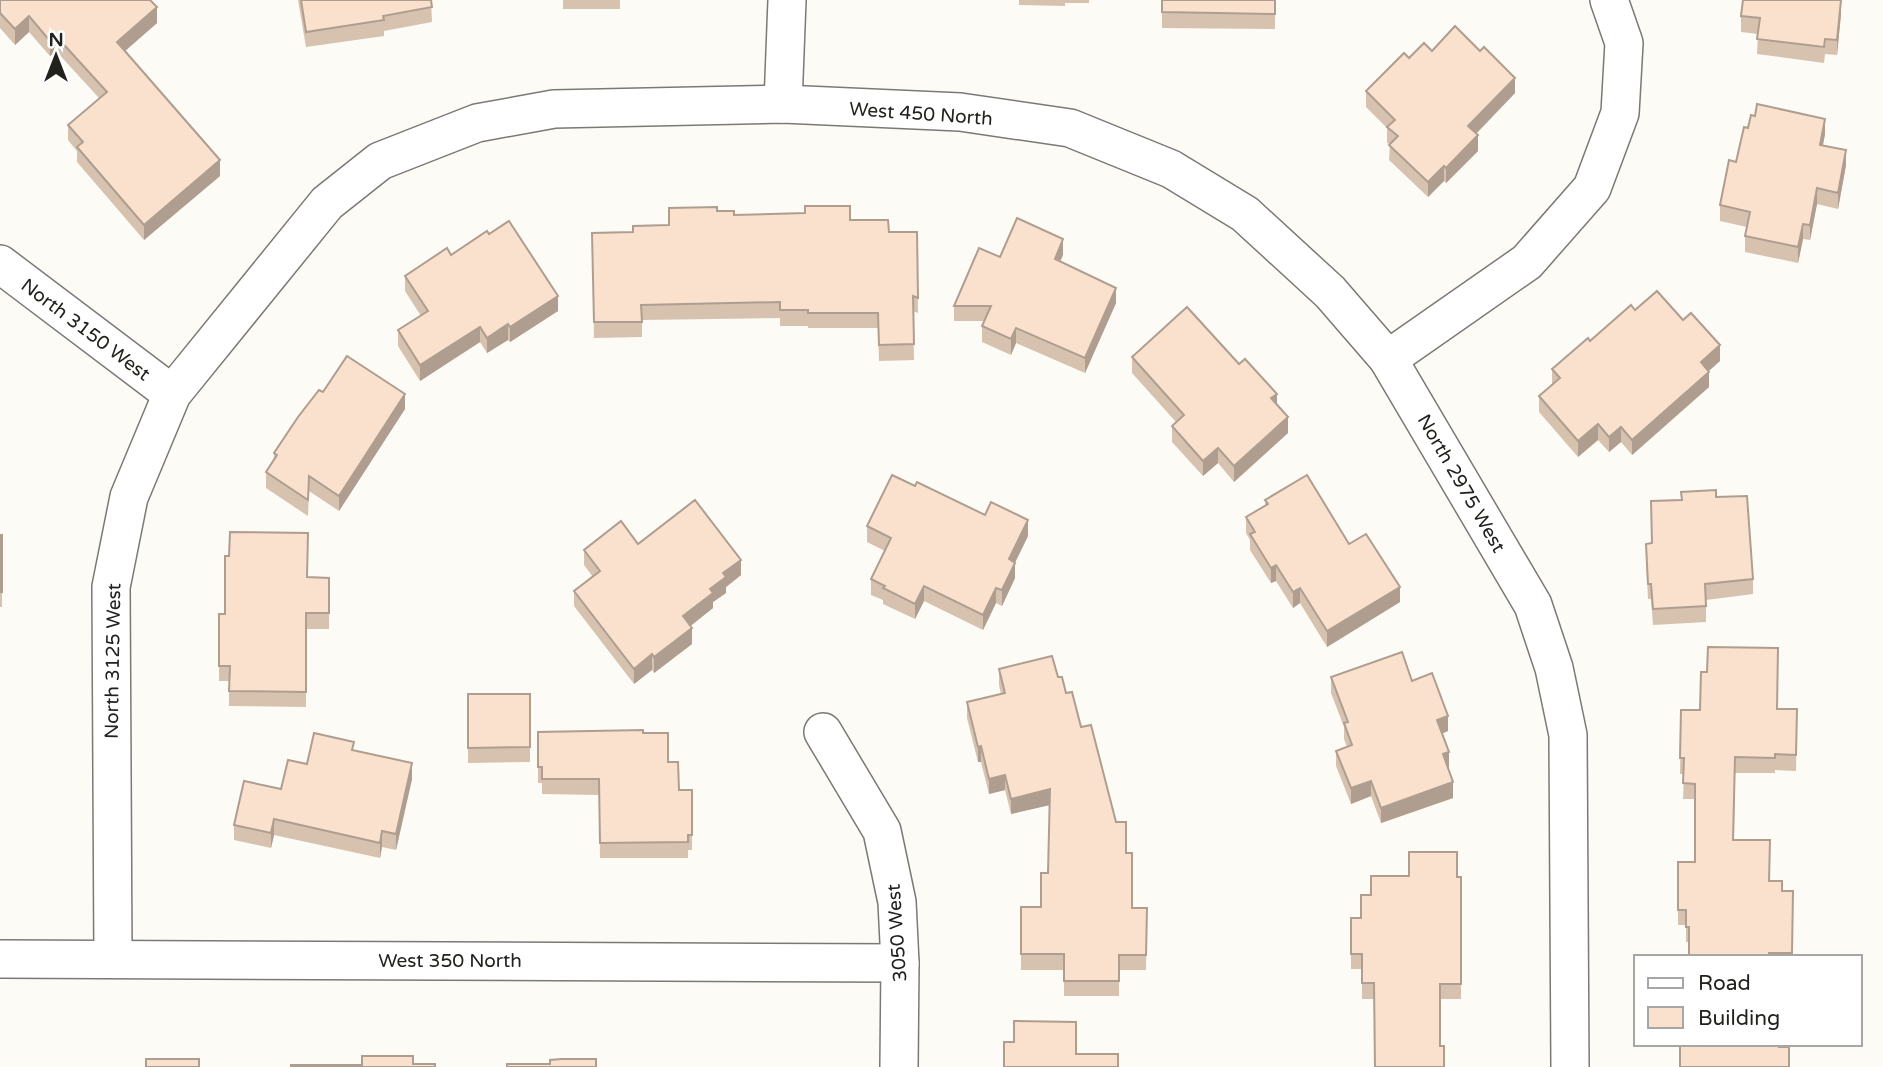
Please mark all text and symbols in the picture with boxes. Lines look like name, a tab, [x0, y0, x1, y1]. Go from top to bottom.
north arrow	[21, 21, 91, 91]
text: N	[48, 29, 64, 51]
street label: West 450 North	[848, 98, 993, 130]
street label: North 3150 West	[17, 274, 154, 385]
street label: North 2975 West	[1413, 411, 1510, 556]
street label: North 3125 West	[101, 583, 125, 739]
street label: 3050 West	[883, 883, 911, 983]
street label: West 350 North	[378, 950, 522, 972]
legend	[1634, 955, 1862, 1046]
text: Road	[1698, 971, 1751, 996]
text: Building	[1698, 1006, 1780, 1031]

